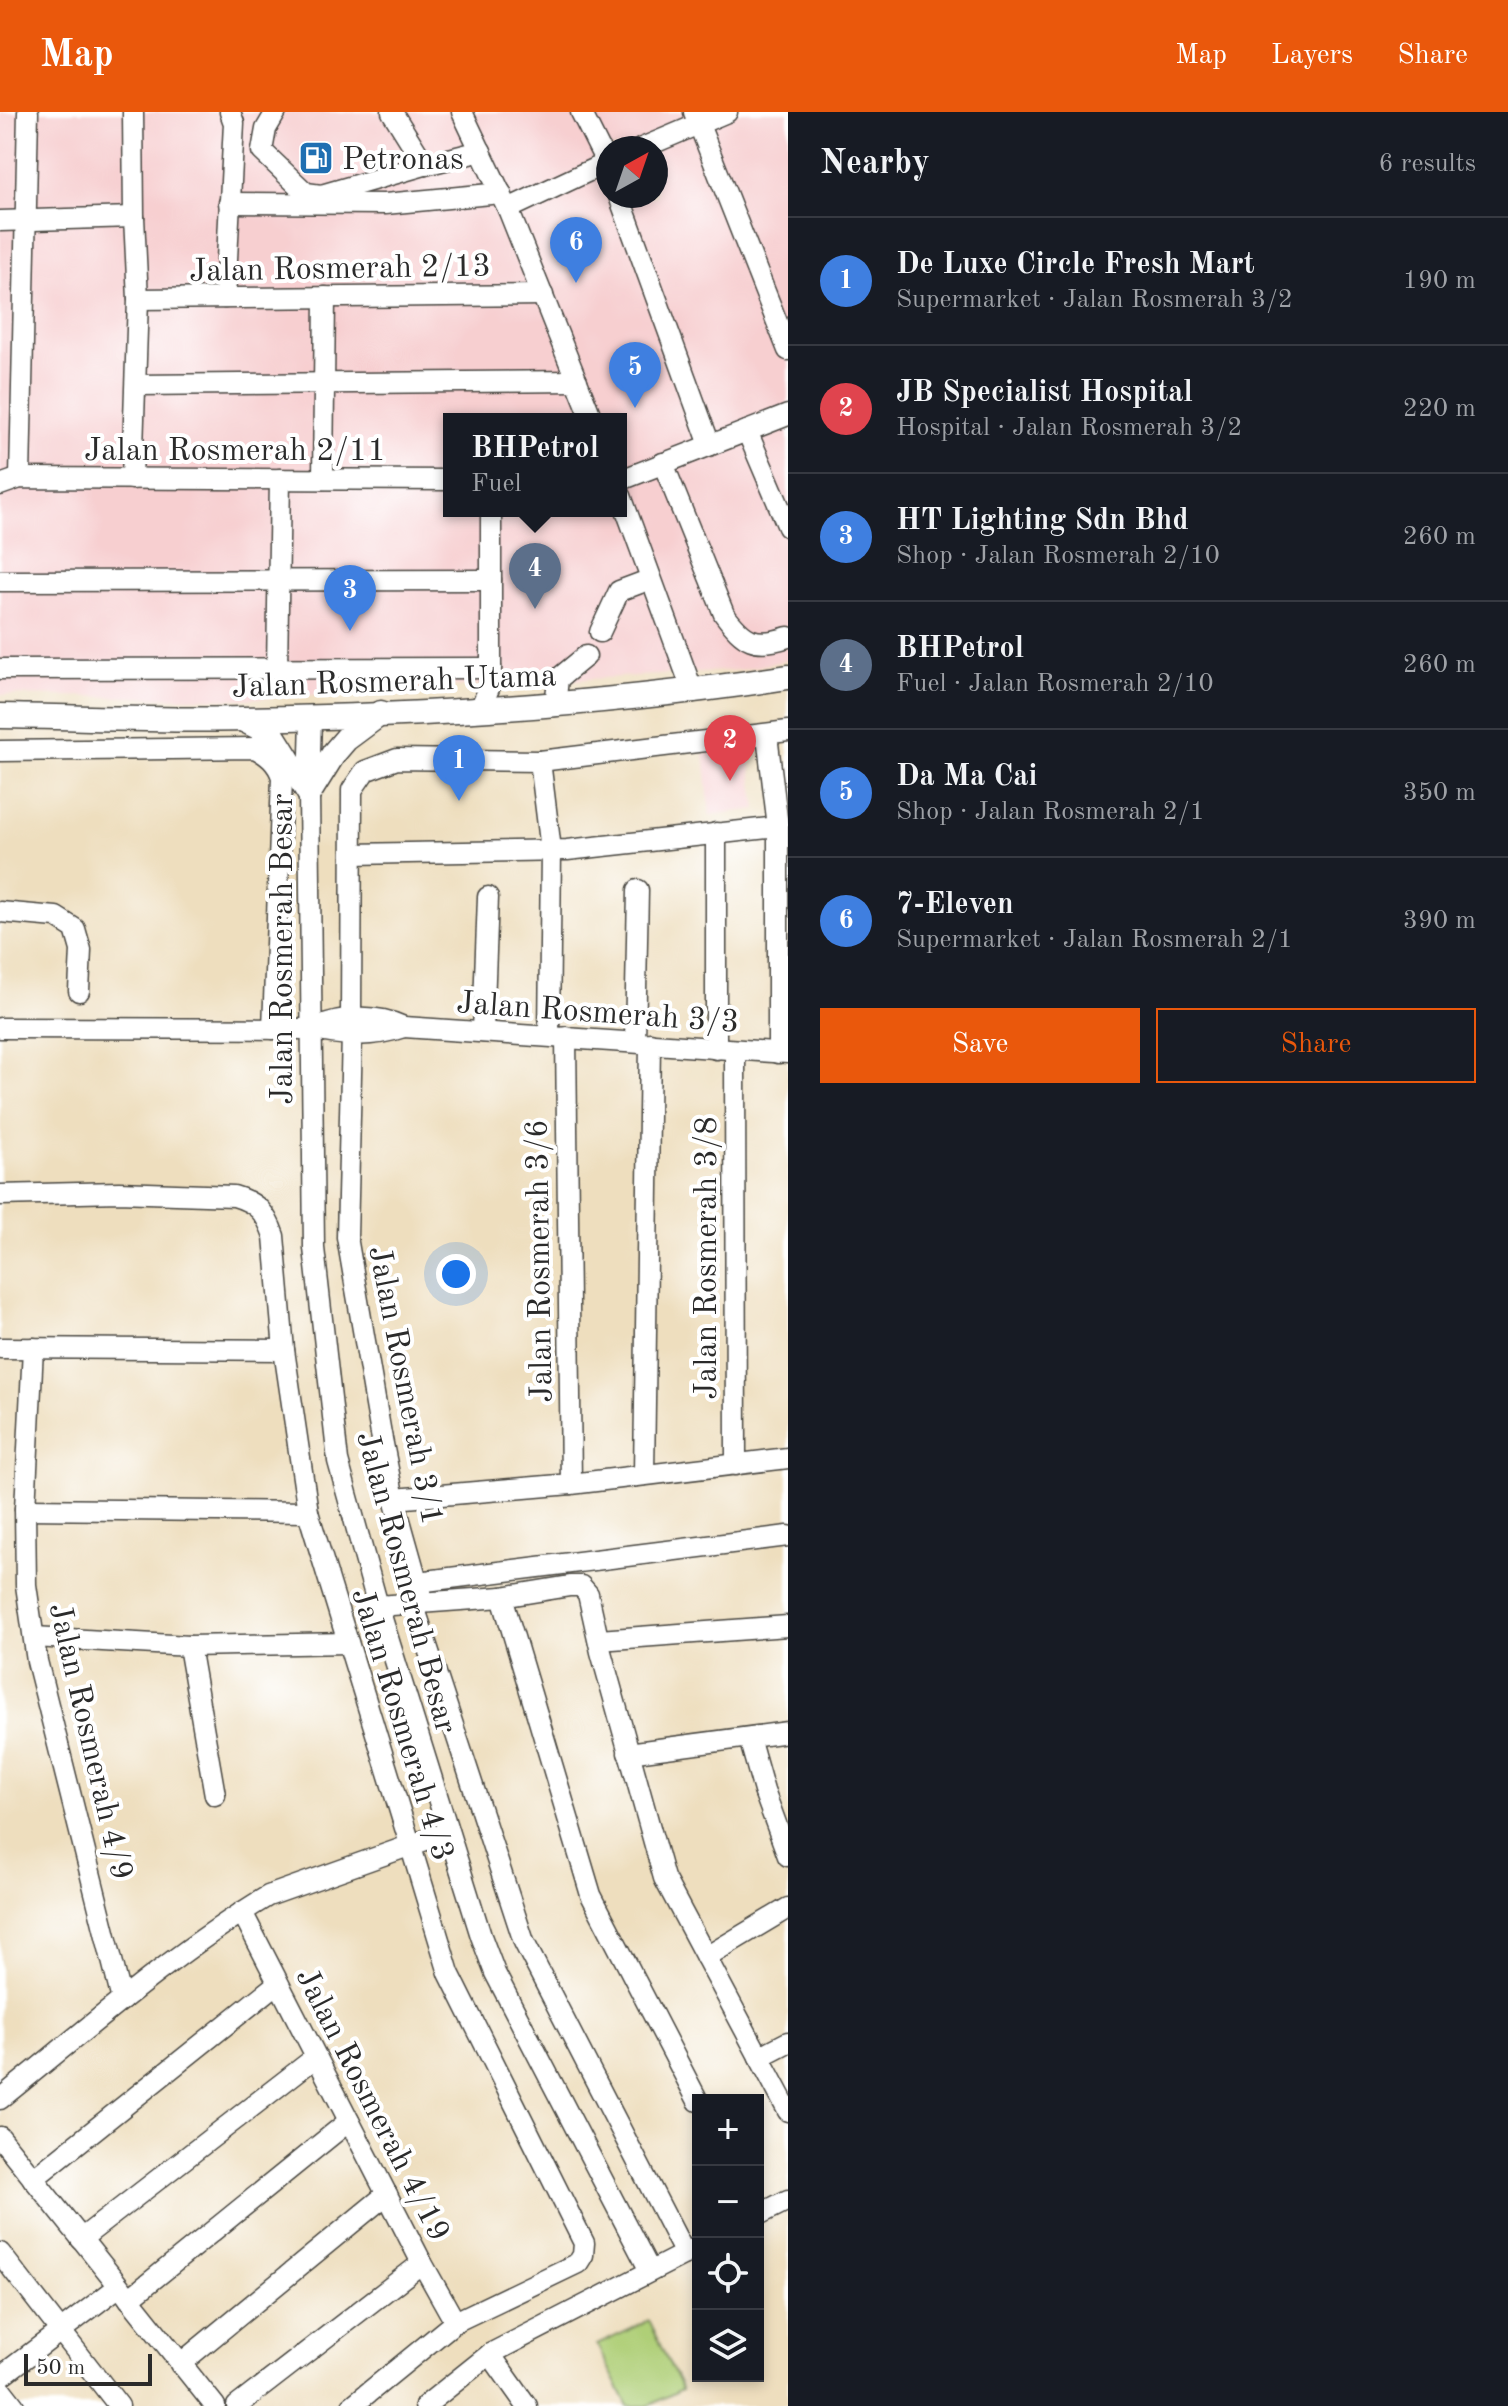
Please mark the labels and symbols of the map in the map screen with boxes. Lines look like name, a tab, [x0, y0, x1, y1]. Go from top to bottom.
north arrow	[596, 136, 668, 208]
fuel station icon: Petronas	[297, 139, 335, 177]
place label: Petronas	[342, 145, 464, 177]
pin: 6	[550, 217, 602, 283]
street label: Jalan Rosmerah 2/13	[189, 251, 491, 289]
pin: 5	[609, 342, 661, 408]
street label: Jalan Rosmerah 2/11	[84, 436, 386, 468]
pin: 4	[509, 543, 561, 609]
pin: 3	[324, 565, 376, 631]
street label: Jalan Rosmerah Utama	[231, 661, 557, 705]
pin: 2	[704, 715, 756, 781]
pin: 1	[433, 735, 485, 801]
street label: Jalan Rosmerah Besar	[268, 793, 300, 1105]
street label: Jalan Rosmerah 3/3	[455, 988, 740, 1040]
street label: Jalan Rosmerah 3/8	[692, 1116, 724, 1400]
street label: Jalan Rosmerah 3/6	[523, 1119, 559, 1403]
street label: Jalan Rosmerah 3/1	[361, 1243, 447, 1528]
your location	[436, 1254, 476, 1294]
street label: Jalan Rosmerah Besar	[349, 1428, 461, 1737]
street label: Jalan Rosmerah 4/3	[344, 1585, 458, 1865]
street label: Jalan Rosmerah 4/9	[42, 1600, 137, 1883]
street label: Jalan Rosmerah 4/19	[289, 1964, 454, 2247]
scale bar	[24, 2350, 152, 2386]

